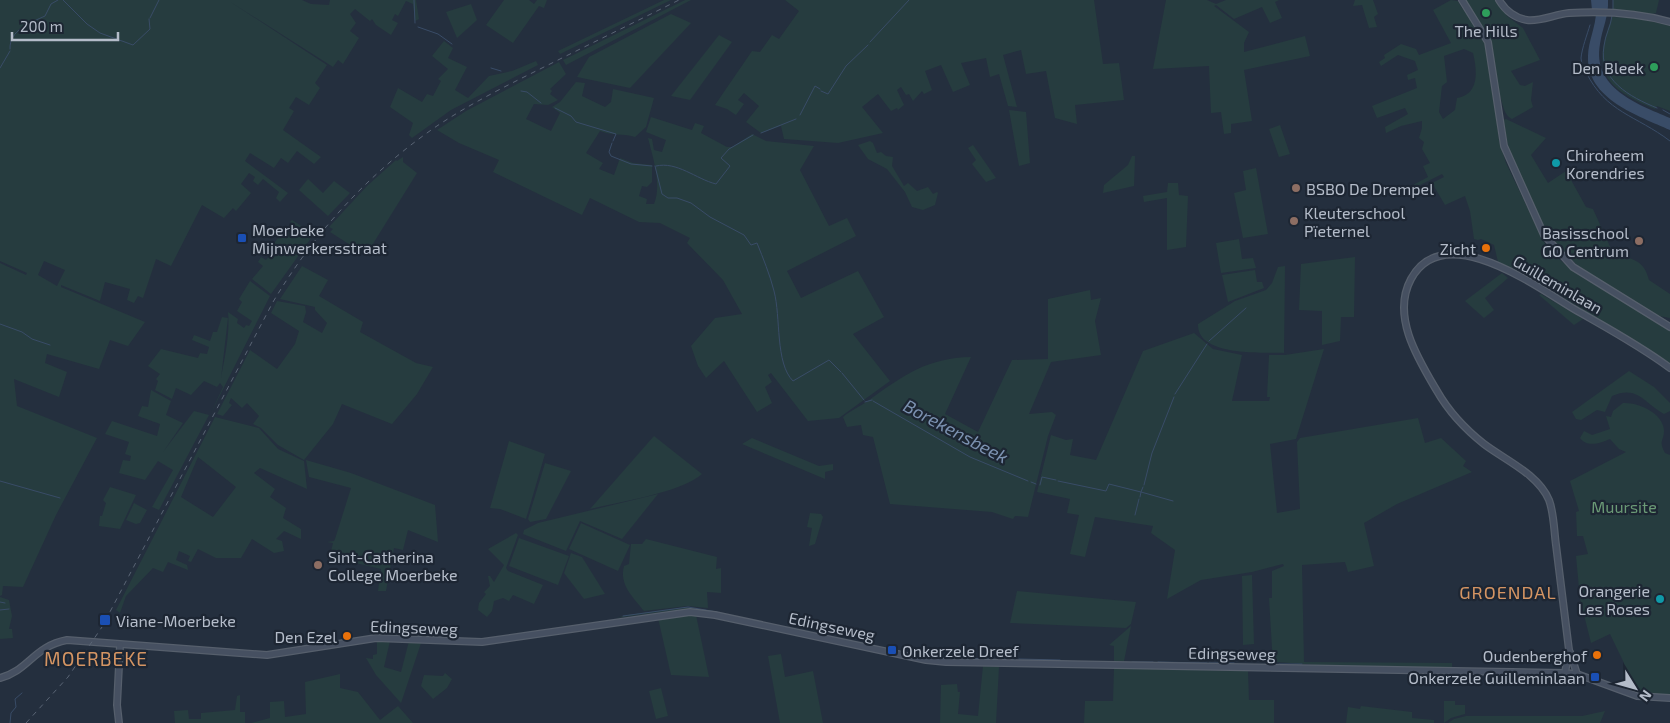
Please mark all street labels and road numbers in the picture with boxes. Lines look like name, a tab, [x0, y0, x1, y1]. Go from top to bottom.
street label: Guilleminlaan	[1510, 251, 1606, 317]
street label: Edingseweg	[787, 608, 877, 644]
street label: Edingseweg	[370, 616, 458, 638]
street label: Edingseweg	[1188, 643, 1276, 663]

